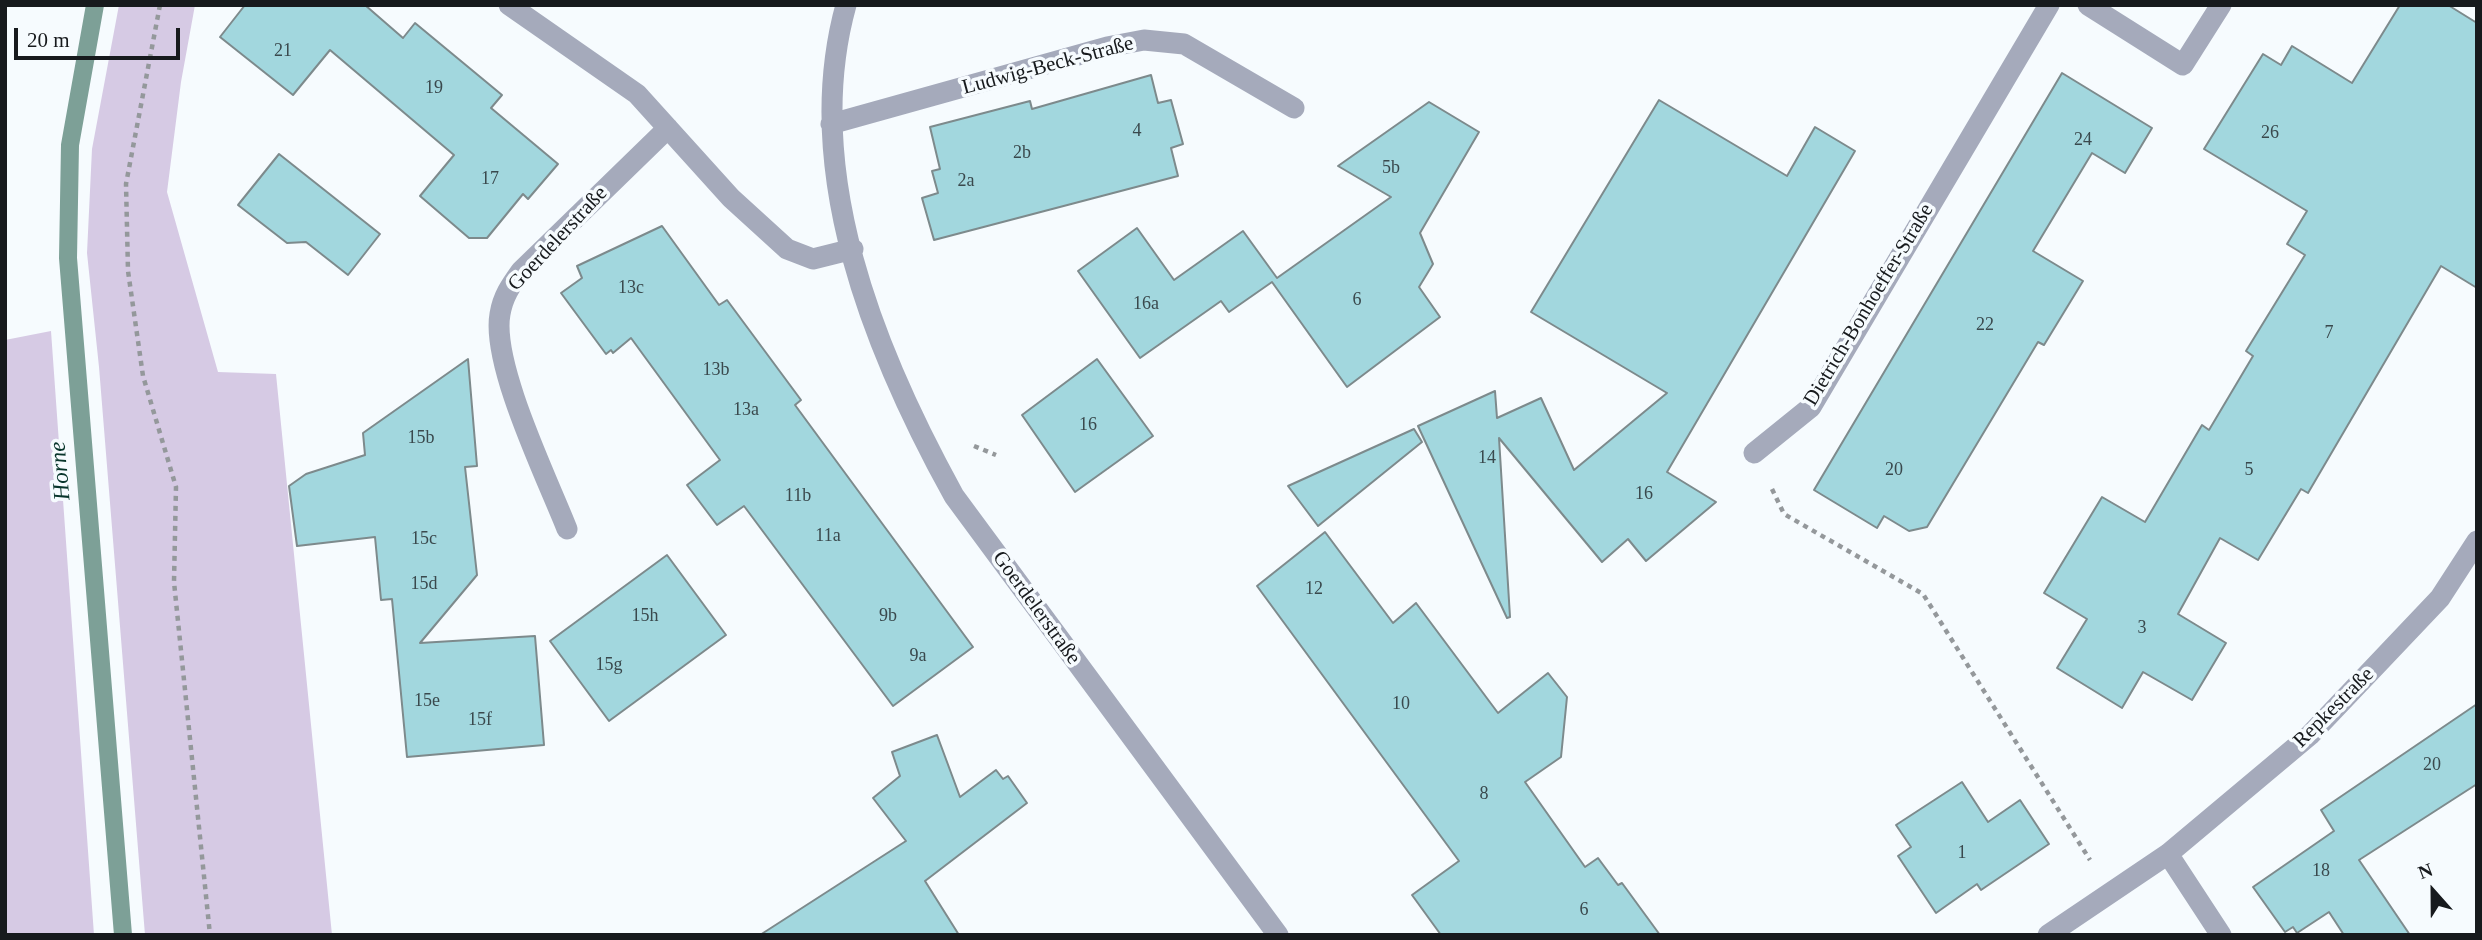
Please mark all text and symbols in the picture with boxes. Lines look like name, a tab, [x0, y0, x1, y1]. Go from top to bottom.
scale bar	[18, 14, 184, 58]
text: 20 m	[27, 28, 70, 52]
street label: Ludwig-Beck-Straße	[960, 31, 1136, 101]
house number: 21	[274, 40, 292, 62]
house number: 19	[425, 77, 443, 99]
house number: 4	[1132, 120, 1142, 142]
house number: 26	[2261, 122, 2279, 144]
house number: 24	[2074, 129, 2092, 151]
house number: 2b	[1013, 142, 1031, 164]
house number: 5b	[1382, 157, 1400, 179]
house number: 17	[481, 168, 499, 190]
house number: 2a	[958, 170, 974, 192]
street label: Goerdelerstraße	[503, 181, 613, 297]
street label: Dietrich-Bonhoeffer-Straße	[1799, 199, 1939, 411]
house number: 13c	[618, 277, 644, 299]
house number: 6	[1352, 289, 1362, 311]
house number: 16a	[1133, 293, 1159, 315]
house number: 22	[1976, 314, 1994, 336]
house number: 7	[2324, 322, 2334, 344]
house number: 13b	[702, 359, 730, 381]
house number: 13a	[733, 399, 759, 421]
house number: 16	[1079, 414, 1097, 436]
house number: 15b	[408, 427, 435, 449]
water label: Horne	[45, 441, 77, 501]
house number: 14	[1478, 447, 1496, 469]
house number: 20	[1885, 459, 1903, 481]
house number: 5	[2244, 459, 2254, 481]
house number: 16	[1635, 483, 1653, 505]
house number: 11b	[785, 485, 811, 507]
house number: 11a	[815, 525, 841, 547]
house number: 15c	[411, 528, 437, 550]
street label: Goerdelerstraße	[986, 546, 1086, 670]
house number: 15d	[410, 573, 438, 595]
house number: 12	[1305, 578, 1323, 600]
house number: 15h	[632, 605, 658, 627]
house number: 9b	[879, 605, 897, 627]
house number: 3	[2138, 617, 2146, 639]
house number: 9a	[910, 645, 926, 667]
house number: 15g	[596, 654, 622, 676]
street label: Repkestraße	[2288, 662, 2380, 754]
house number: 15e	[414, 690, 440, 712]
house number: 10	[1392, 693, 1410, 715]
house number: 15f	[468, 709, 492, 731]
house number: 20	[2423, 754, 2441, 776]
house number: 8	[1480, 783, 1488, 805]
house number: 1	[1957, 842, 1966, 864]
north arrow	[2398, 856, 2468, 926]
text: N	[2415, 859, 2435, 883]
house number: 18	[2312, 860, 2330, 882]
house number: 6	[1580, 899, 1588, 921]

